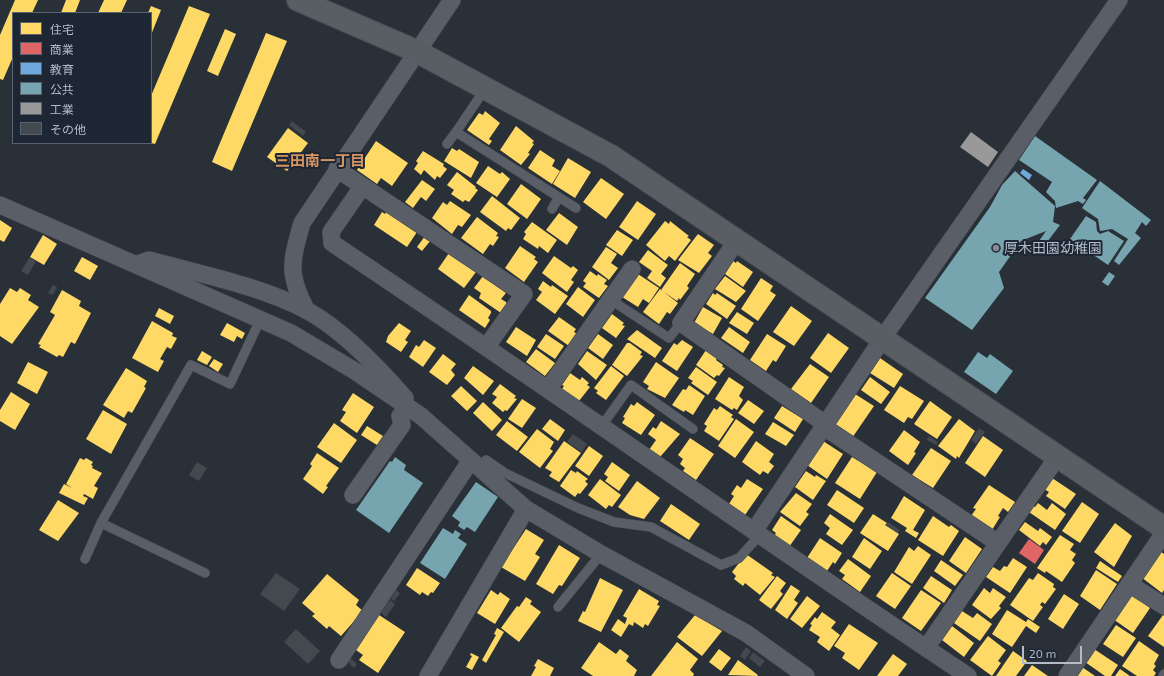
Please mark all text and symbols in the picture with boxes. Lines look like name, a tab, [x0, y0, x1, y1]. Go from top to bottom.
legend	[12, 12, 152, 144]
text: 住宅	[50, 22, 74, 36]
text: 商業	[50, 42, 74, 56]
text: 教育	[50, 62, 74, 76]
text: 公共	[50, 82, 74, 96]
text: 工業	[50, 102, 74, 116]
text: その他	[50, 122, 86, 136]
district label: 三田南一丁目	[275, 152, 365, 170]
place label: 厚木田園幼稚園	[1004, 240, 1102, 256]
marker: 厚木田園幼稚園	[991, 243, 1001, 253]
scale bar	[1024, 638, 1084, 664]
text: 20 m	[1029, 646, 1056, 660]

